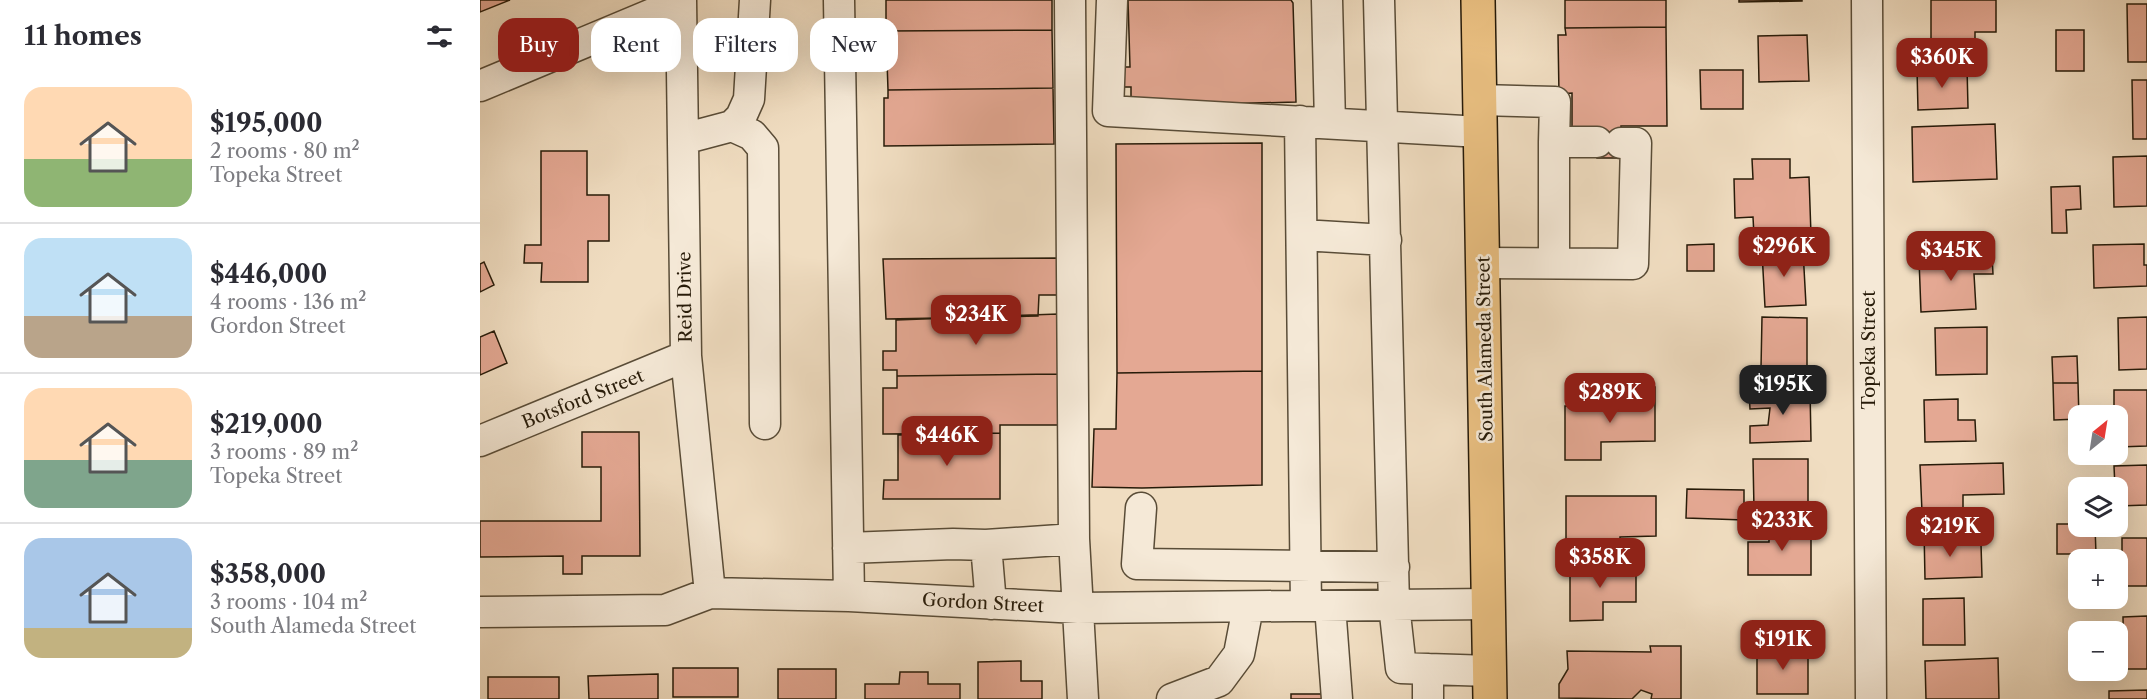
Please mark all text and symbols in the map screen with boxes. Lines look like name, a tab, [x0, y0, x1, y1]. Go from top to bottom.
chip: Buy	[498, 18, 579, 72]
chip: Rent	[591, 18, 681, 72]
chip: Filters	[693, 18, 798, 72]
chip: New	[810, 18, 898, 72]
text: 11 homes	[24, 20, 142, 52]
icon: filters	[423, 20, 456, 53]
pin: $360K	[1900, 38, 1984, 89]
text: $360K	[1910, 45, 1974, 69]
text: $195,000	[210, 107, 323, 139]
icon: home	[72, 111, 144, 183]
text: 2 rooms · 80 m²	[210, 139, 360, 163]
text: Topeka Street	[210, 163, 342, 187]
pin: $296K	[1742, 227, 1826, 278]
pin: $345K	[1909, 231, 1993, 282]
text: $296K	[1753, 234, 1815, 258]
text: $345K	[1920, 238, 1982, 262]
street label: Reid Drive	[673, 251, 697, 343]
street label: South Alameda Street	[1472, 255, 1498, 442]
text: $446,000	[210, 258, 327, 290]
icon: home	[72, 262, 144, 334]
text: 4 rooms · 136 m²	[210, 290, 366, 314]
street label: Topeka Street	[1858, 290, 1880, 410]
pin: $234K	[934, 295, 1018, 346]
text: $234K	[945, 302, 1007, 326]
text: Gordon Street	[210, 314, 346, 338]
street label: Botsford Street	[519, 364, 648, 433]
pin: $195K	[1741, 365, 1825, 416]
text: $195K	[1753, 372, 1813, 396]
pin: $289K	[1568, 373, 1652, 424]
text: $289K	[1578, 380, 1642, 404]
north arrow	[2068, 405, 2128, 465]
map controls	[2068, 405, 2128, 681]
text: $219,000	[210, 408, 323, 440]
icon: home	[72, 412, 144, 484]
pin: $446K	[905, 416, 989, 467]
text: $446K	[916, 423, 978, 447]
text: 3 rooms · 89 m²	[210, 440, 358, 464]
text: Topeka Street	[210, 464, 342, 488]
button: layers	[2068, 477, 2128, 537]
pin: $233K	[1740, 501, 1824, 552]
pin: $219K	[1908, 507, 1992, 558]
text: $233K	[1751, 508, 1813, 532]
text: $219K	[1920, 514, 1980, 538]
pin: $358K	[1558, 538, 1642, 589]
text: $358K	[1569, 545, 1631, 569]
button: +	[2068, 549, 2128, 609]
text: $358,000	[210, 558, 326, 590]
icon: home	[72, 562, 144, 634]
street label: Gordon Street	[922, 589, 1045, 617]
text: 3 rooms · 104 m²	[210, 590, 367, 614]
text: South Alameda Street	[210, 614, 416, 638]
pin: $191K	[1741, 620, 1825, 671]
button: −	[2068, 621, 2128, 681]
text: $191K	[1754, 627, 1812, 651]

